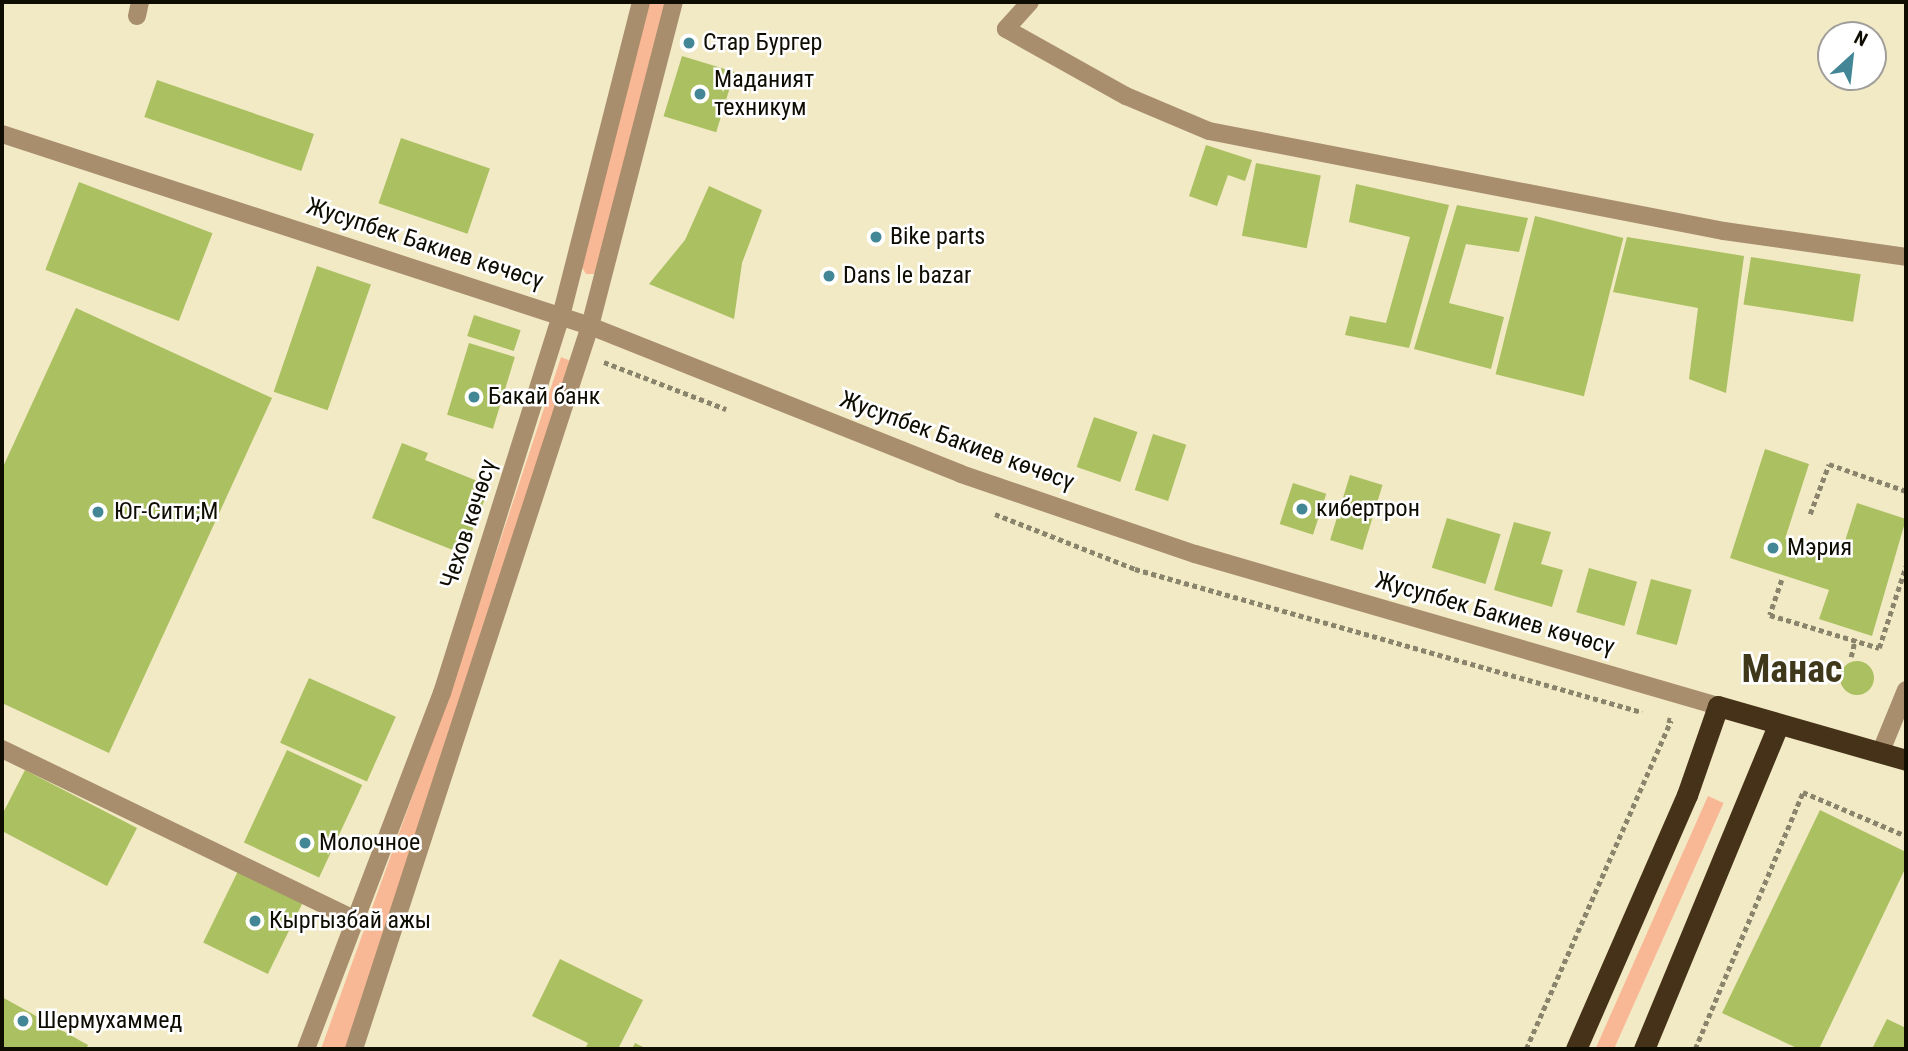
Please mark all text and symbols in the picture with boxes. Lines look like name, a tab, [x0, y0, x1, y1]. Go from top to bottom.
north arrow	[1817, 21, 1887, 91]
text: N	[1850, 26, 1871, 52]
place label: Стар Бургер	[703, 29, 822, 57]
marker: Стар Бургер	[681, 35, 697, 51]
place label: Маданият техникум	[714, 66, 814, 122]
marker: Маданият техникум	[692, 86, 708, 102]
street label: Жусупбек Бакиев көчөсү	[303, 192, 547, 296]
place label: Bike parts	[890, 223, 985, 251]
marker: Bike parts	[868, 229, 884, 245]
place label: Dans le bazar	[843, 262, 971, 290]
marker: Dans le bazar	[821, 268, 837, 284]
place label: Бакай банк	[488, 383, 600, 411]
street label: Жусупбек Бакиев көчөсү	[836, 385, 1078, 497]
marker: Бакай банк	[466, 389, 482, 405]
street label: Чехов көчөсү	[435, 456, 503, 592]
place label: кибертрон	[1316, 495, 1420, 523]
place label: Юг-Сити;M	[114, 498, 218, 526]
marker: кибертрон	[1294, 501, 1310, 517]
marker: Юг-Сити;M	[88, 502, 108, 522]
place label: Мэрия	[1787, 534, 1852, 562]
marker: Мэрия	[1765, 540, 1781, 556]
street label: Жусупбек Бакиев көчөсү	[1372, 566, 1618, 662]
district label: Манас	[1741, 647, 1843, 693]
place label: Молочное	[319, 829, 420, 857]
marker: Молочное	[297, 835, 313, 851]
place label: Кыргызбай ажы	[269, 907, 431, 935]
marker: Кыргызбай ажы	[247, 913, 263, 929]
place label: Шермухаммед	[37, 1007, 182, 1035]
marker: Шермухаммед	[15, 1013, 31, 1029]

